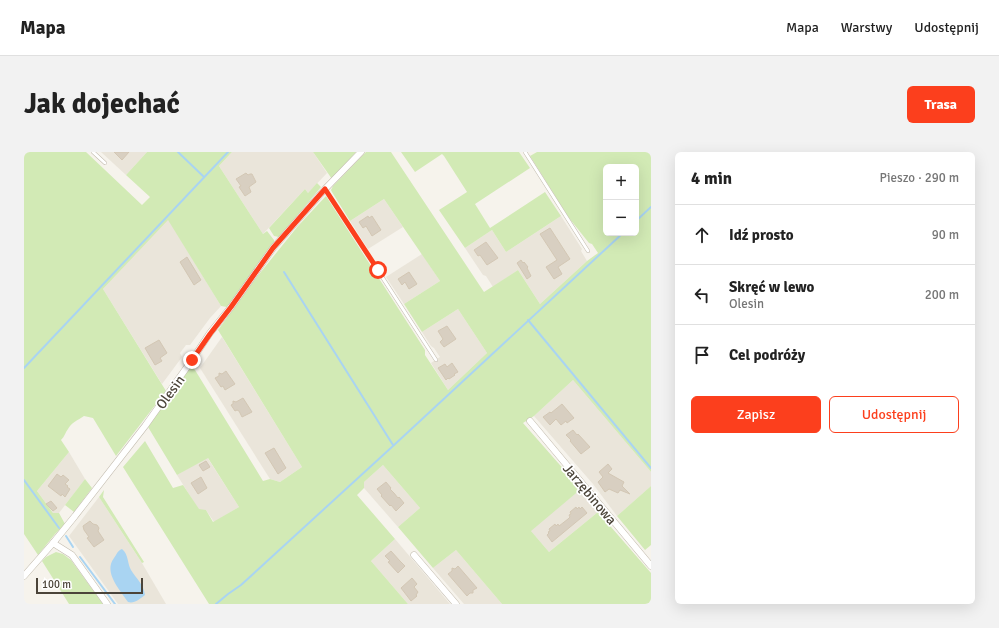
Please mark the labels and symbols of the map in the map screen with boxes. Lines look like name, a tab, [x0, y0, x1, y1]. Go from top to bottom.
route start	[369, 261, 387, 279]
route end	[183, 351, 201, 369]
street label: Olesin	[152, 372, 188, 413]
street label: Jarzębinowa	[559, 460, 620, 528]
scale bar	[36, 576, 143, 595]

